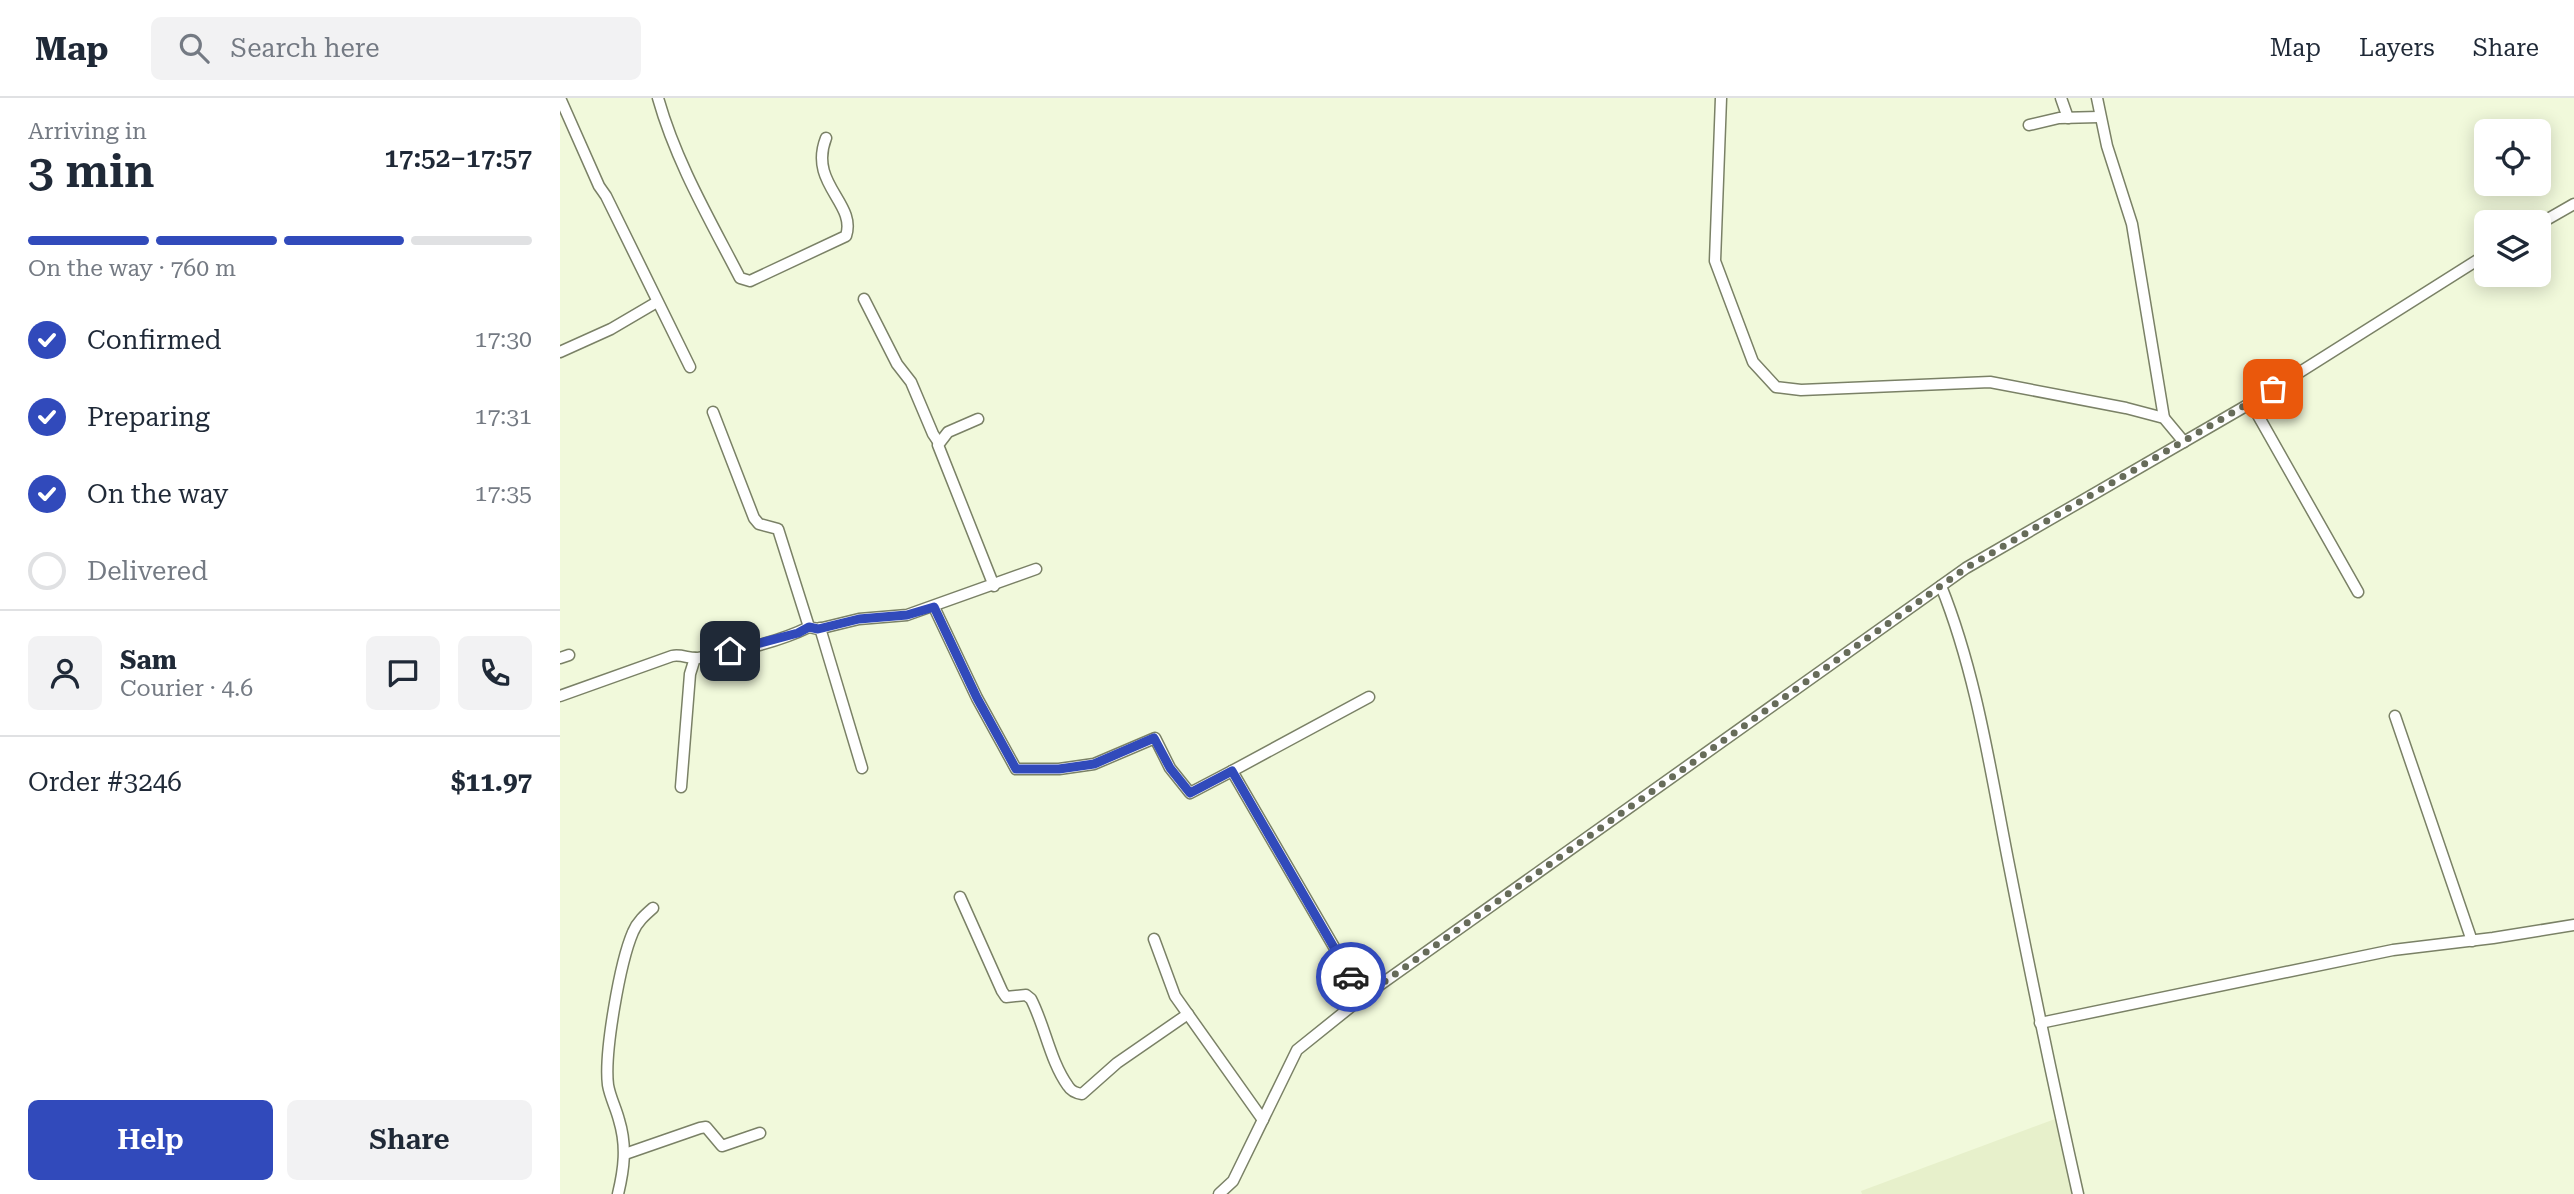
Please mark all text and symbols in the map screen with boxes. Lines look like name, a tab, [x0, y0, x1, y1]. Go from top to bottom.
search box	[151, 17, 641, 80]
text: Map	[35, 29, 109, 68]
icon: search	[175, 29, 213, 67]
text: Search here	[231, 33, 380, 63]
text: Map	[2270, 34, 2321, 62]
text: Layers	[2359, 34, 2435, 62]
text: Share	[2473, 34, 2539, 62]
text: Arriving in	[28, 118, 147, 145]
map controls	[2474, 119, 2551, 287]
button: locate	[2474, 119, 2551, 196]
text: 17:52–17:57	[384, 143, 532, 173]
text: 3 min	[28, 144, 155, 198]
button: layers	[2474, 210, 2551, 287]
text: On the way · 760 m	[28, 255, 236, 282]
icon: check	[28, 321, 66, 359]
text: Confirmed	[87, 325, 222, 355]
text: 17:30	[475, 326, 532, 353]
pin	[2243, 359, 2303, 419]
icon: bag	[2254, 370, 2292, 408]
icon: check	[28, 398, 66, 436]
text: Preparing	[87, 402, 210, 432]
text: 17:31	[475, 403, 532, 430]
icon: check	[28, 475, 66, 513]
text: On the way	[87, 479, 228, 509]
text: 17:35	[475, 480, 532, 507]
text: Delivered	[87, 556, 208, 586]
pin	[700, 621, 760, 681]
icon: home	[711, 632, 749, 670]
button: person	[28, 636, 102, 710]
button: chat	[366, 636, 440, 710]
button: phone	[458, 636, 532, 710]
text: Sam	[120, 645, 177, 675]
text: Courier · 4.6	[120, 675, 253, 702]
text: Order #3246	[28, 767, 182, 797]
text: $11.97	[451, 767, 532, 797]
courier	[1316, 942, 1386, 1012]
icon: car	[1332, 958, 1370, 996]
button: Help	[28, 1100, 273, 1180]
button: Share	[287, 1100, 532, 1180]

